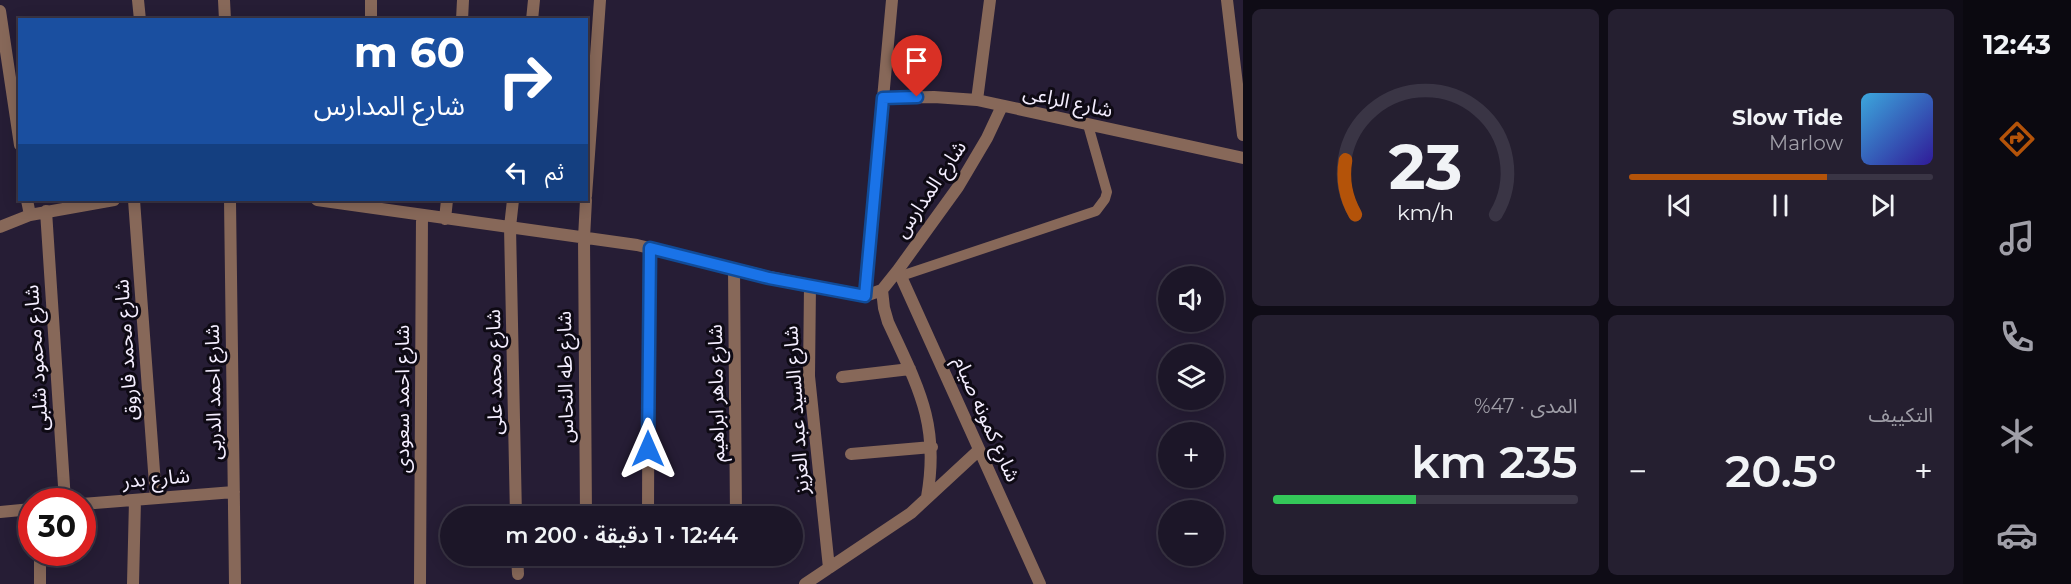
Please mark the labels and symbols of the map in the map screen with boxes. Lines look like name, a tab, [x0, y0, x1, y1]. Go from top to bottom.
pin	[891, 35, 942, 97]
street label: شارع الراعى	[1020, 80, 1115, 125]
street label: شارع المدارس	[889, 136, 974, 244]
street label: شارع محمد فاروق	[109, 278, 146, 421]
street label: شارع محمود شلبى	[19, 284, 56, 432]
street label: شارع محمد على	[481, 309, 510, 435]
street label: شارع طه النحاس	[552, 311, 581, 443]
street label: شارع احمد الدربى	[200, 324, 229, 460]
street label: شارع ماهر ابراهيم	[703, 324, 732, 462]
street label: شارع احمد سعودى	[390, 325, 417, 473]
street label: شارع السيد عبد العزيز	[778, 325, 817, 496]
street label: شارع كمونه صيام	[946, 353, 1025, 487]
position arrow	[616, 417, 680, 481]
street label: شارع بدر	[120, 463, 191, 496]
speed limit sign: 30	[18, 488, 96, 566]

